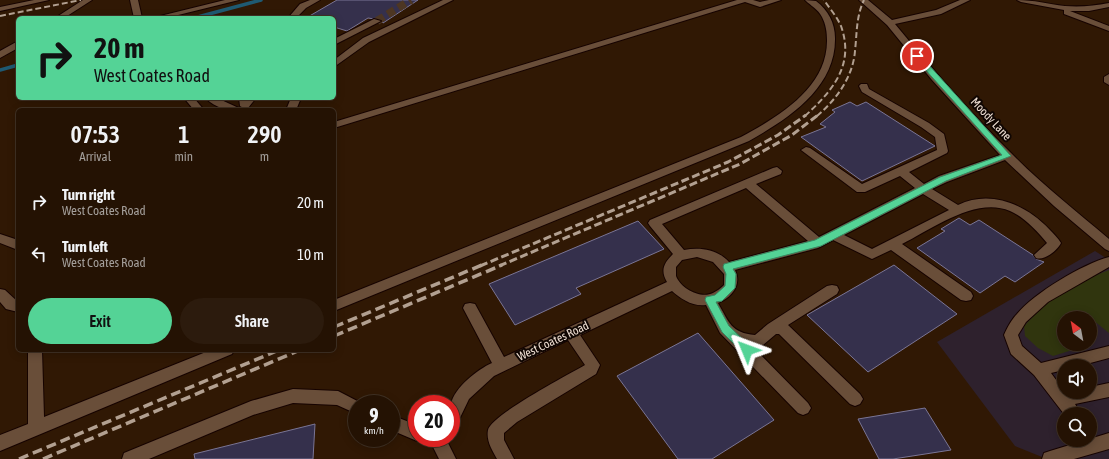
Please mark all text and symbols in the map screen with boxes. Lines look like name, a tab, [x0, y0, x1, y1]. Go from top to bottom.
icon: right	[28, 32, 80, 84]
text: 20 m	[94, 32, 144, 64]
pin	[900, 39, 934, 73]
icon: arrive	[906, 45, 928, 67]
text: West Coates Road	[94, 65, 210, 86]
street label: Moody Lane	[968, 95, 1014, 143]
text: 07:53	[71, 121, 120, 148]
text: 1	[178, 121, 189, 148]
text: 290	[248, 121, 281, 148]
text: Arrival	[79, 149, 111, 164]
text: min	[174, 149, 193, 164]
text: m	[260, 149, 269, 164]
text: Turn right	[62, 186, 115, 203]
icon: right	[28, 191, 50, 213]
text: 20 m	[297, 194, 324, 211]
text: West Coates Road	[62, 203, 146, 218]
text: Turn left	[62, 238, 108, 255]
icon: left	[28, 243, 50, 265]
text: 10 m	[297, 246, 324, 263]
text: West Coates Road	[62, 255, 146, 270]
button: Exit	[28, 298, 172, 344]
button: Share	[180, 298, 324, 344]
north arrow	[1057, 311, 1097, 351]
map controls	[1057, 311, 1097, 447]
street label: West Coates Road	[515, 318, 591, 364]
position arrow	[726, 329, 768, 371]
button: sound	[1057, 359, 1097, 399]
speed limit sign: 20	[408, 395, 460, 447]
text: 9	[369, 404, 379, 427]
button: search	[1057, 407, 1097, 447]
text: km/h	[364, 425, 384, 436]

